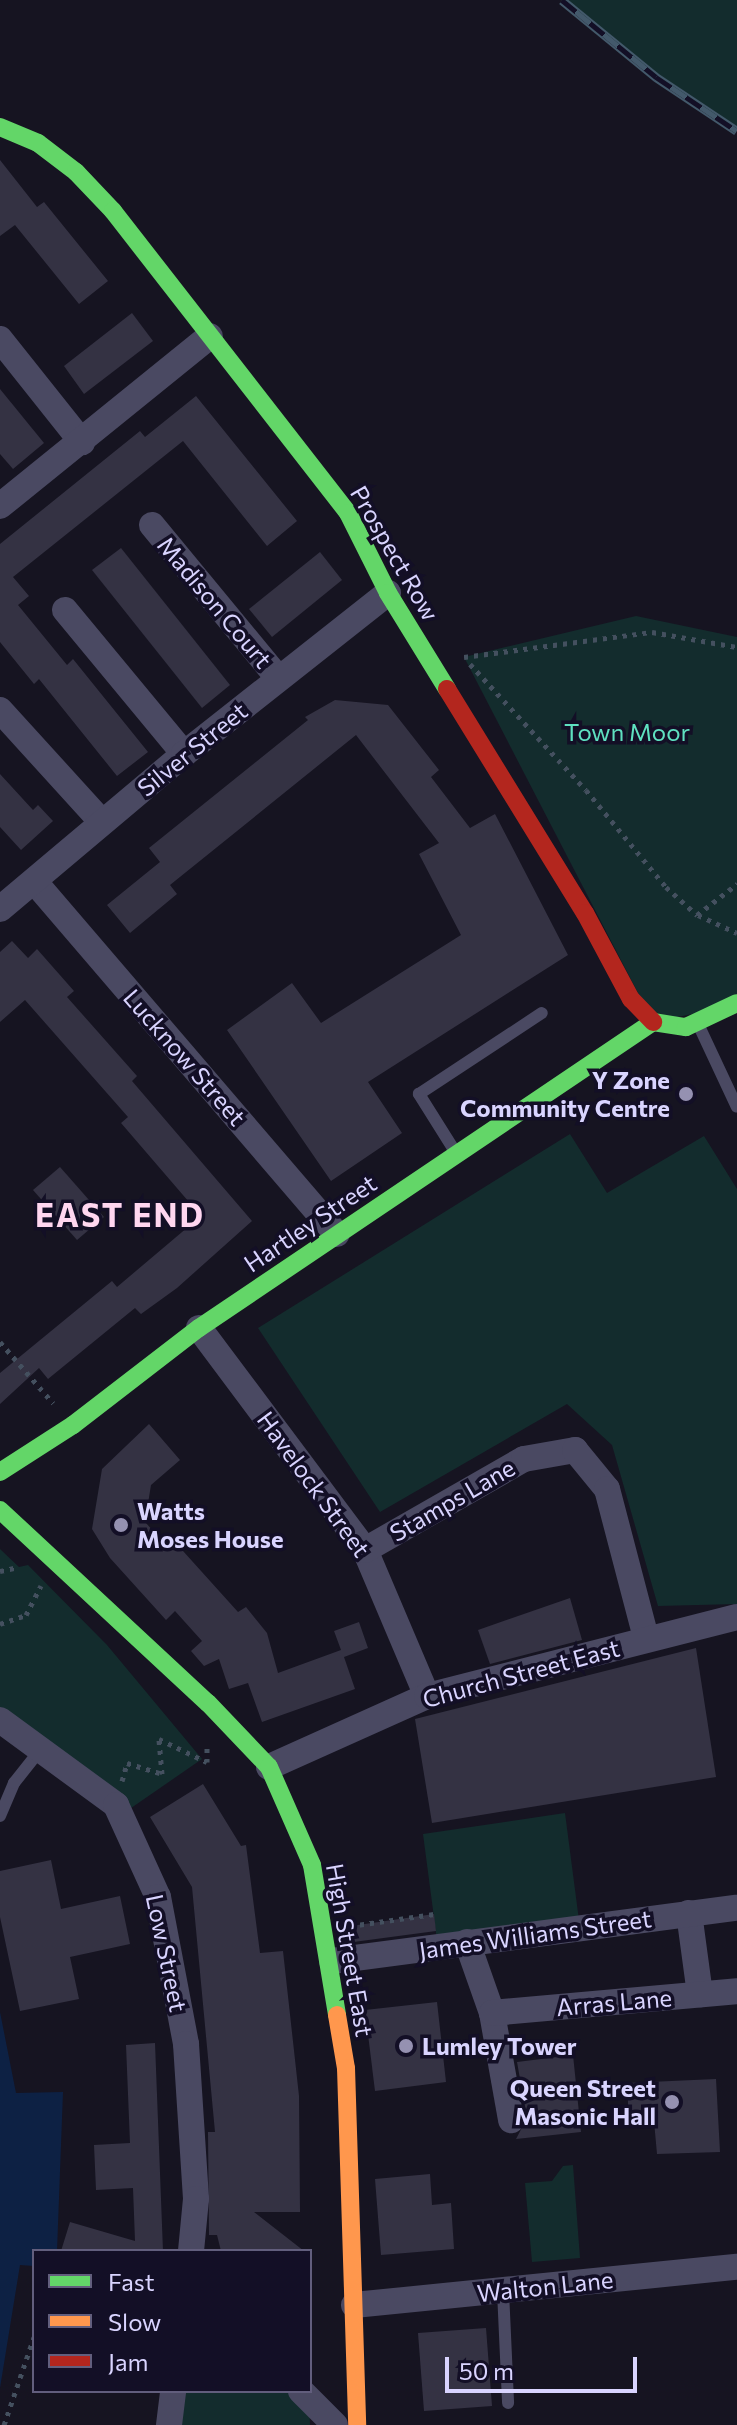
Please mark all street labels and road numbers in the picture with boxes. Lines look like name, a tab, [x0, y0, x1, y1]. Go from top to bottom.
street label: Prospect Row	[345, 480, 445, 626]
street label: Madison Court	[152, 530, 278, 674]
street label: Silver Street	[131, 696, 253, 802]
street label: Lucknow Street	[118, 983, 252, 1131]
street label: Hartley Street	[238, 1168, 382, 1278]
street label: Havelock Street	[252, 1406, 376, 1562]
street label: Stamps Lane	[384, 1453, 520, 1547]
street label: Church Street East	[419, 1633, 623, 1713]
street label: High Street East	[321, 1861, 379, 2039]
street label: Low Street	[141, 1892, 193, 2014]
street label: James Williams Street	[417, 1903, 653, 1965]
street label: Arras Lane	[555, 1983, 673, 2021]
street label: Walton Lane	[475, 2265, 615, 2307]

